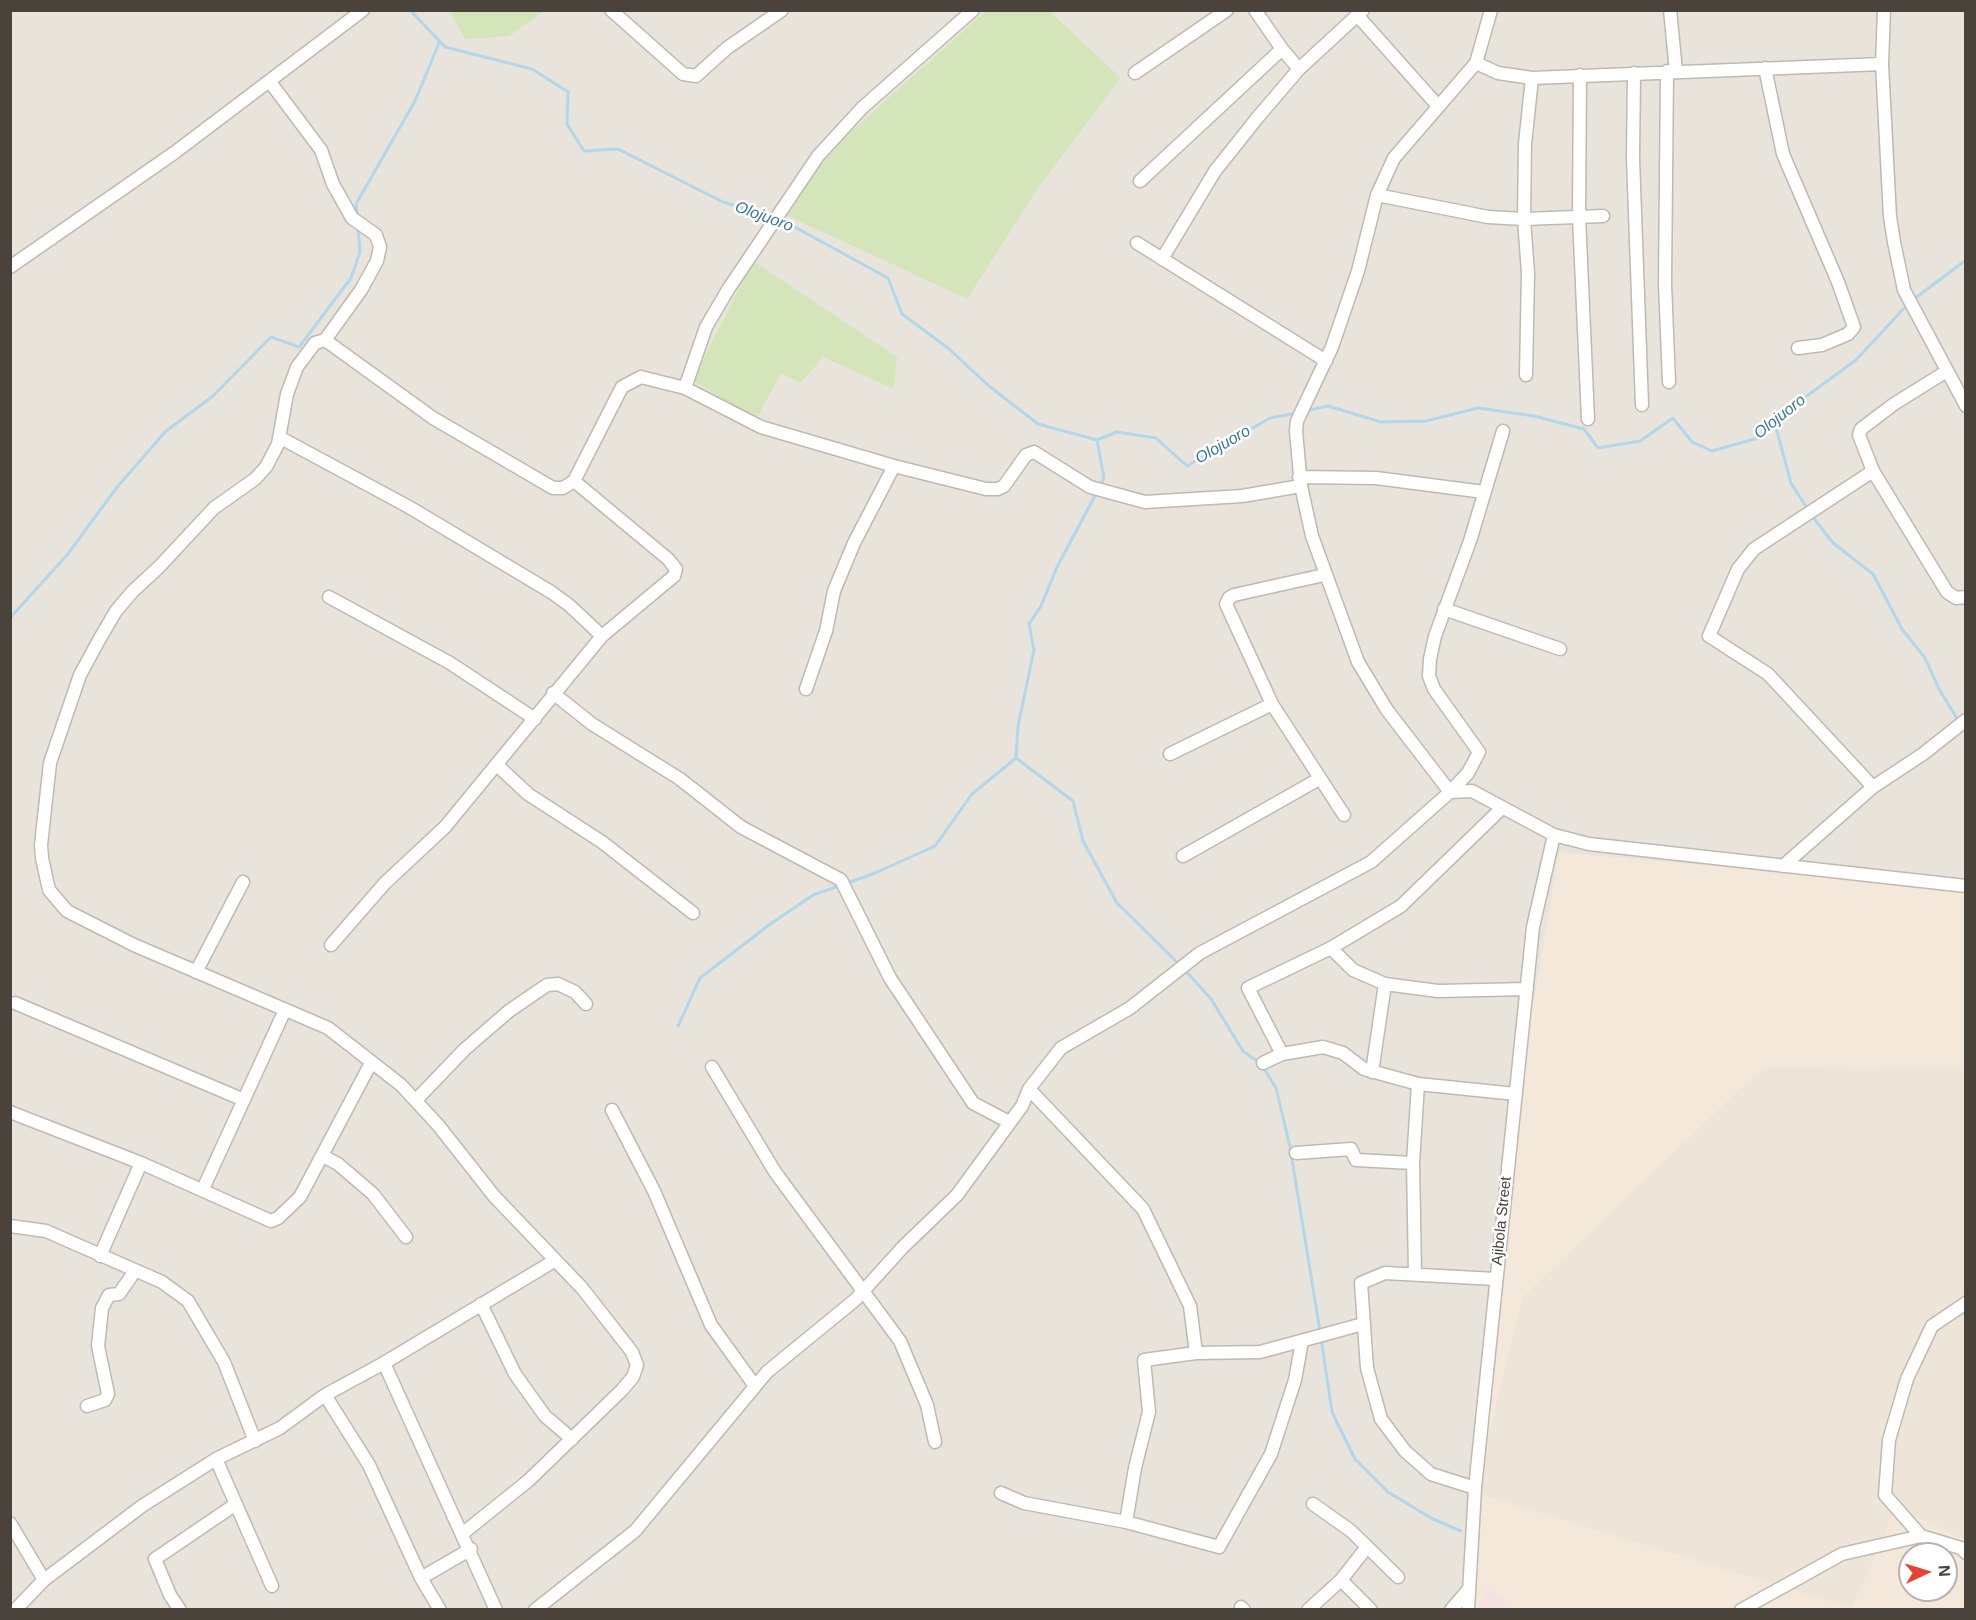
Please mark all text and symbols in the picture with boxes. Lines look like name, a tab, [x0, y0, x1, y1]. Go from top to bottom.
water label: Olojuoro	[732, 198, 796, 236]
water label: Olojuoro	[1750, 391, 1810, 443]
water label: Olojuoro	[1192, 422, 1254, 468]
street label: Ajibola Street	[1488, 1176, 1516, 1266]
north arrow	[1898, 1542, 1958, 1602]
text: N	[1936, 1564, 1953, 1577]

